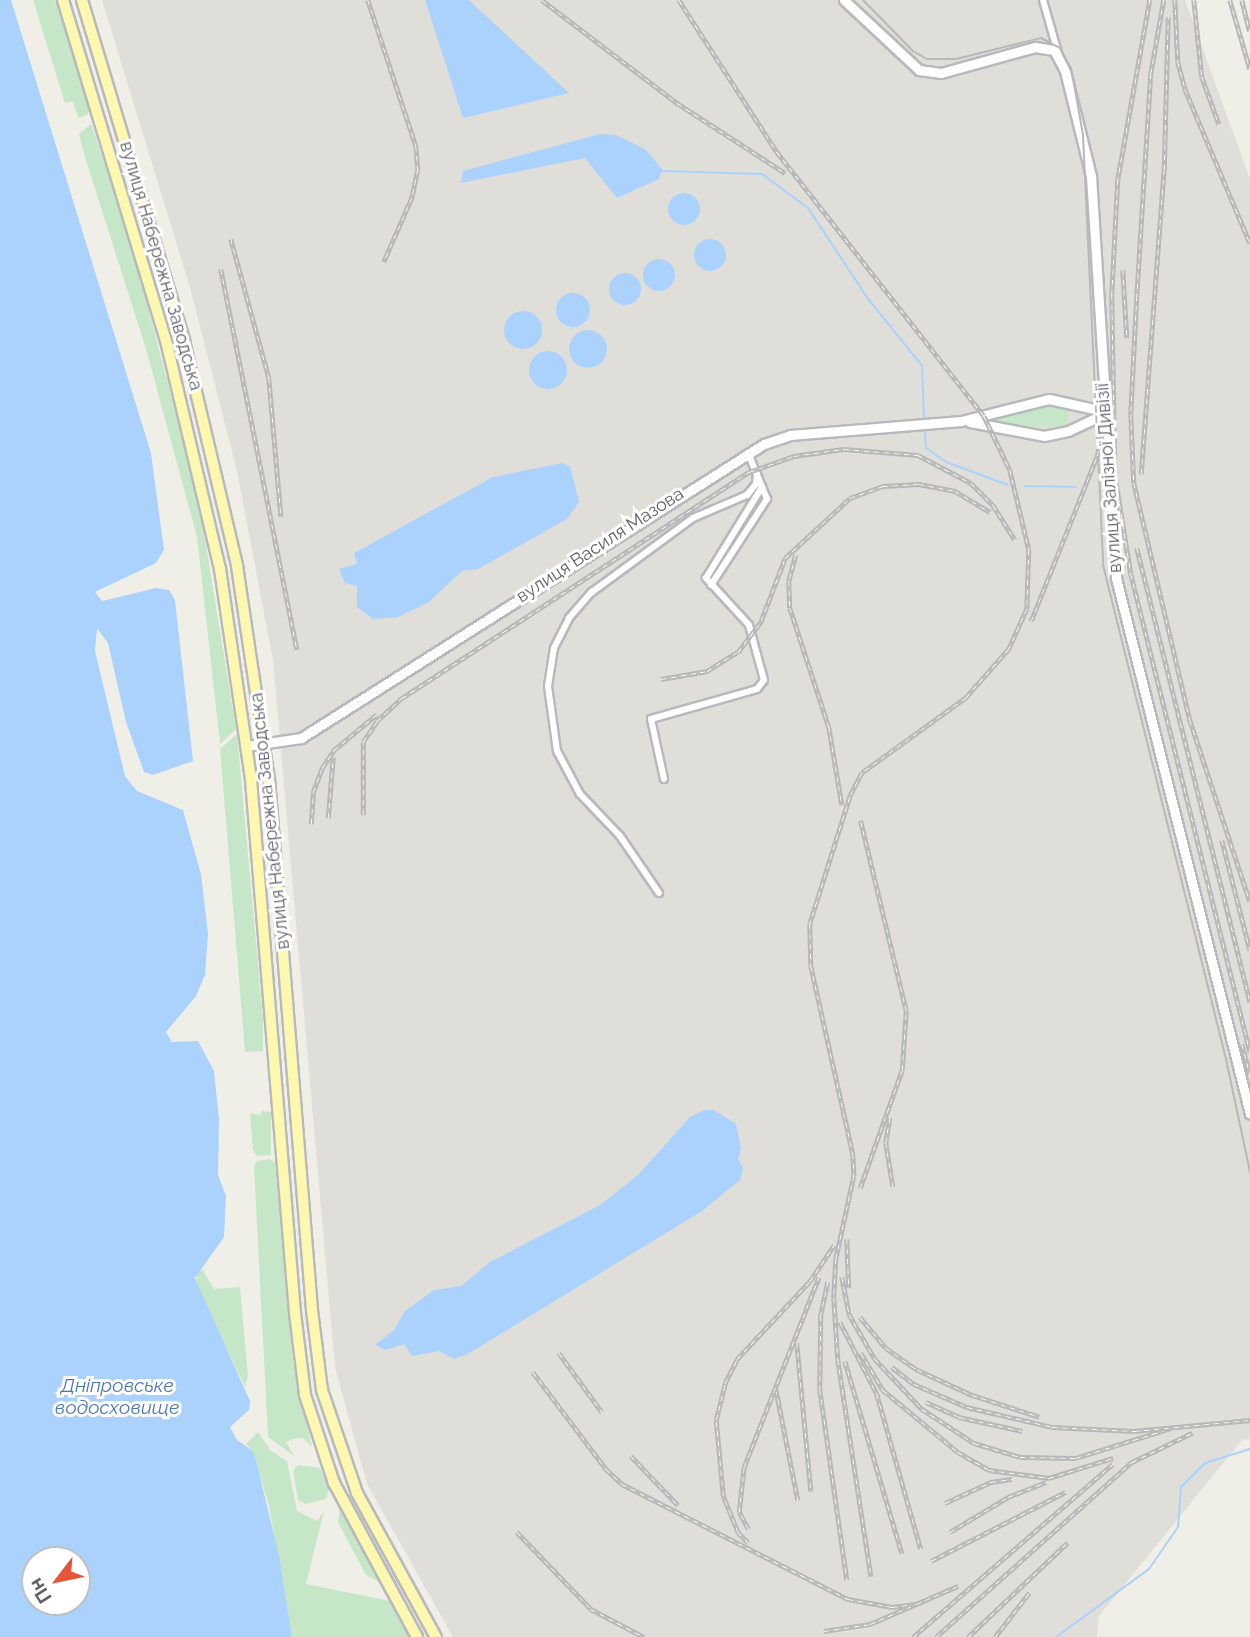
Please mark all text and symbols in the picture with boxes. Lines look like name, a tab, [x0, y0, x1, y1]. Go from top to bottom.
street label: вулиця Набережна Заводська	[115, 139, 207, 393]
street label: вулиця Залізної Дивізії	[1092, 382, 1126, 574]
street label: вулиця Василя Мазова	[512, 483, 688, 607]
street label: вулиця Набережна Заводська	[246, 692, 294, 950]
water label: Дніпровське водосховище	[54, 1375, 180, 1419]
north arrow	[21, 1546, 91, 1616]
text: Пн	[24, 1575, 56, 1608]

